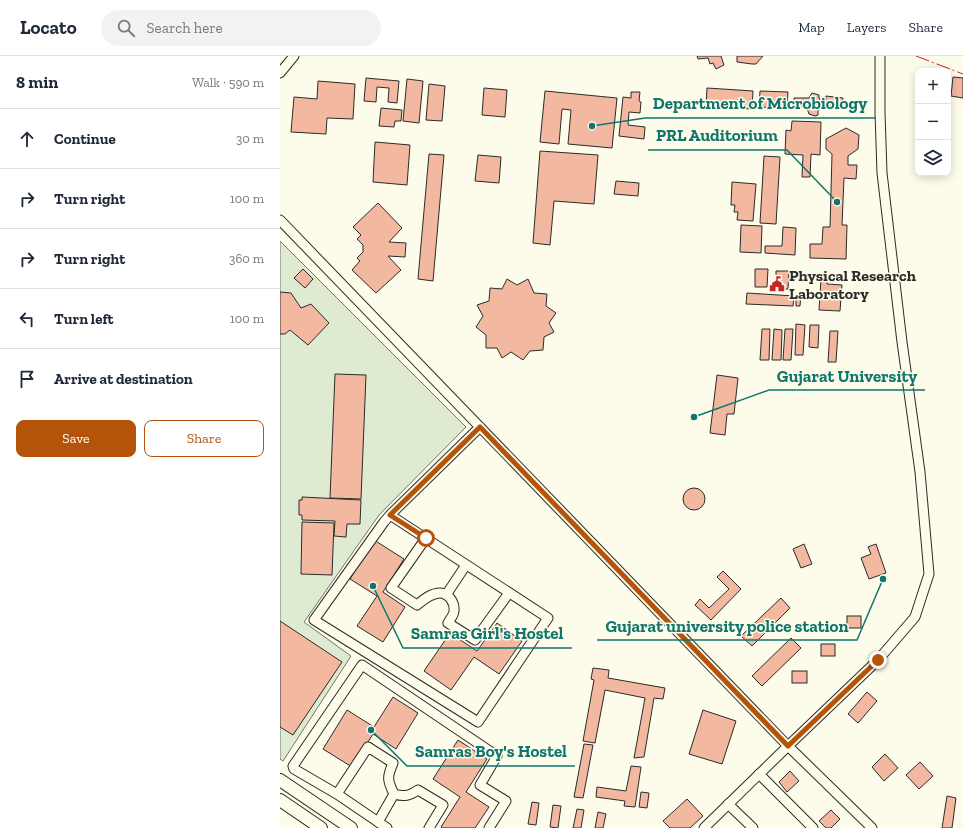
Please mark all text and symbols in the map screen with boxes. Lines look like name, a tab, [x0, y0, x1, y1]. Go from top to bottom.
search box	[101, 10, 381, 46]
text: Locato	[20, 16, 77, 39]
icon: search	[115, 17, 137, 39]
text: Search here	[147, 19, 223, 37]
text: Map	[798, 19, 825, 36]
text: Layers	[847, 19, 886, 36]
text: Share	[908, 19, 943, 36]
map controls	[915, 68, 951, 176]
button: +	[915, 68, 951, 104]
text: 8 min	[16, 72, 58, 92]
text: Walk · 590 m	[192, 75, 264, 90]
callout: Department of Microbiology	[645, 89, 876, 118]
text: Department of Microbiology	[653, 93, 867, 113]
button: −	[915, 104, 951, 140]
callout: PRL Auditorium	[648, 121, 787, 150]
text: PRL Auditorium	[656, 125, 778, 145]
icon: ahead	[16, 128, 38, 150]
text: Continue	[54, 130, 116, 148]
text: 30 m	[236, 131, 264, 146]
button: layers	[915, 140, 951, 176]
icon: right	[16, 188, 38, 210]
text: Turn right	[54, 190, 125, 208]
text: 100 m	[230, 191, 264, 206]
icon: right	[16, 248, 38, 270]
text: Turn right	[54, 250, 125, 268]
text: 360 m	[229, 251, 264, 266]
place label: Physical Research Laboratory	[789, 266, 917, 303]
public building icon: Physical Research Laboratory	[768, 275, 786, 293]
icon: left	[16, 308, 38, 330]
text: Turn left	[54, 310, 114, 328]
text: 100 m	[230, 311, 264, 326]
callout: Gujarat University	[769, 361, 925, 390]
text: Gujarat University	[777, 366, 917, 386]
icon: arrive	[16, 368, 38, 390]
text: Arrive at destination	[54, 370, 193, 388]
button: Save	[16, 420, 136, 457]
button: Share	[144, 420, 264, 457]
route start	[417, 529, 435, 547]
callout: Gujarat university police station	[597, 611, 857, 640]
text: Gujarat university police station	[605, 616, 849, 636]
callout: Samras Girl's Hostel	[403, 619, 572, 648]
text: Samras Girl's Hostel	[411, 623, 563, 643]
route end	[869, 651, 887, 669]
callout: Samras Boy's Hostel	[407, 737, 575, 766]
text: Samras Boy's Hostel	[415, 741, 567, 761]

